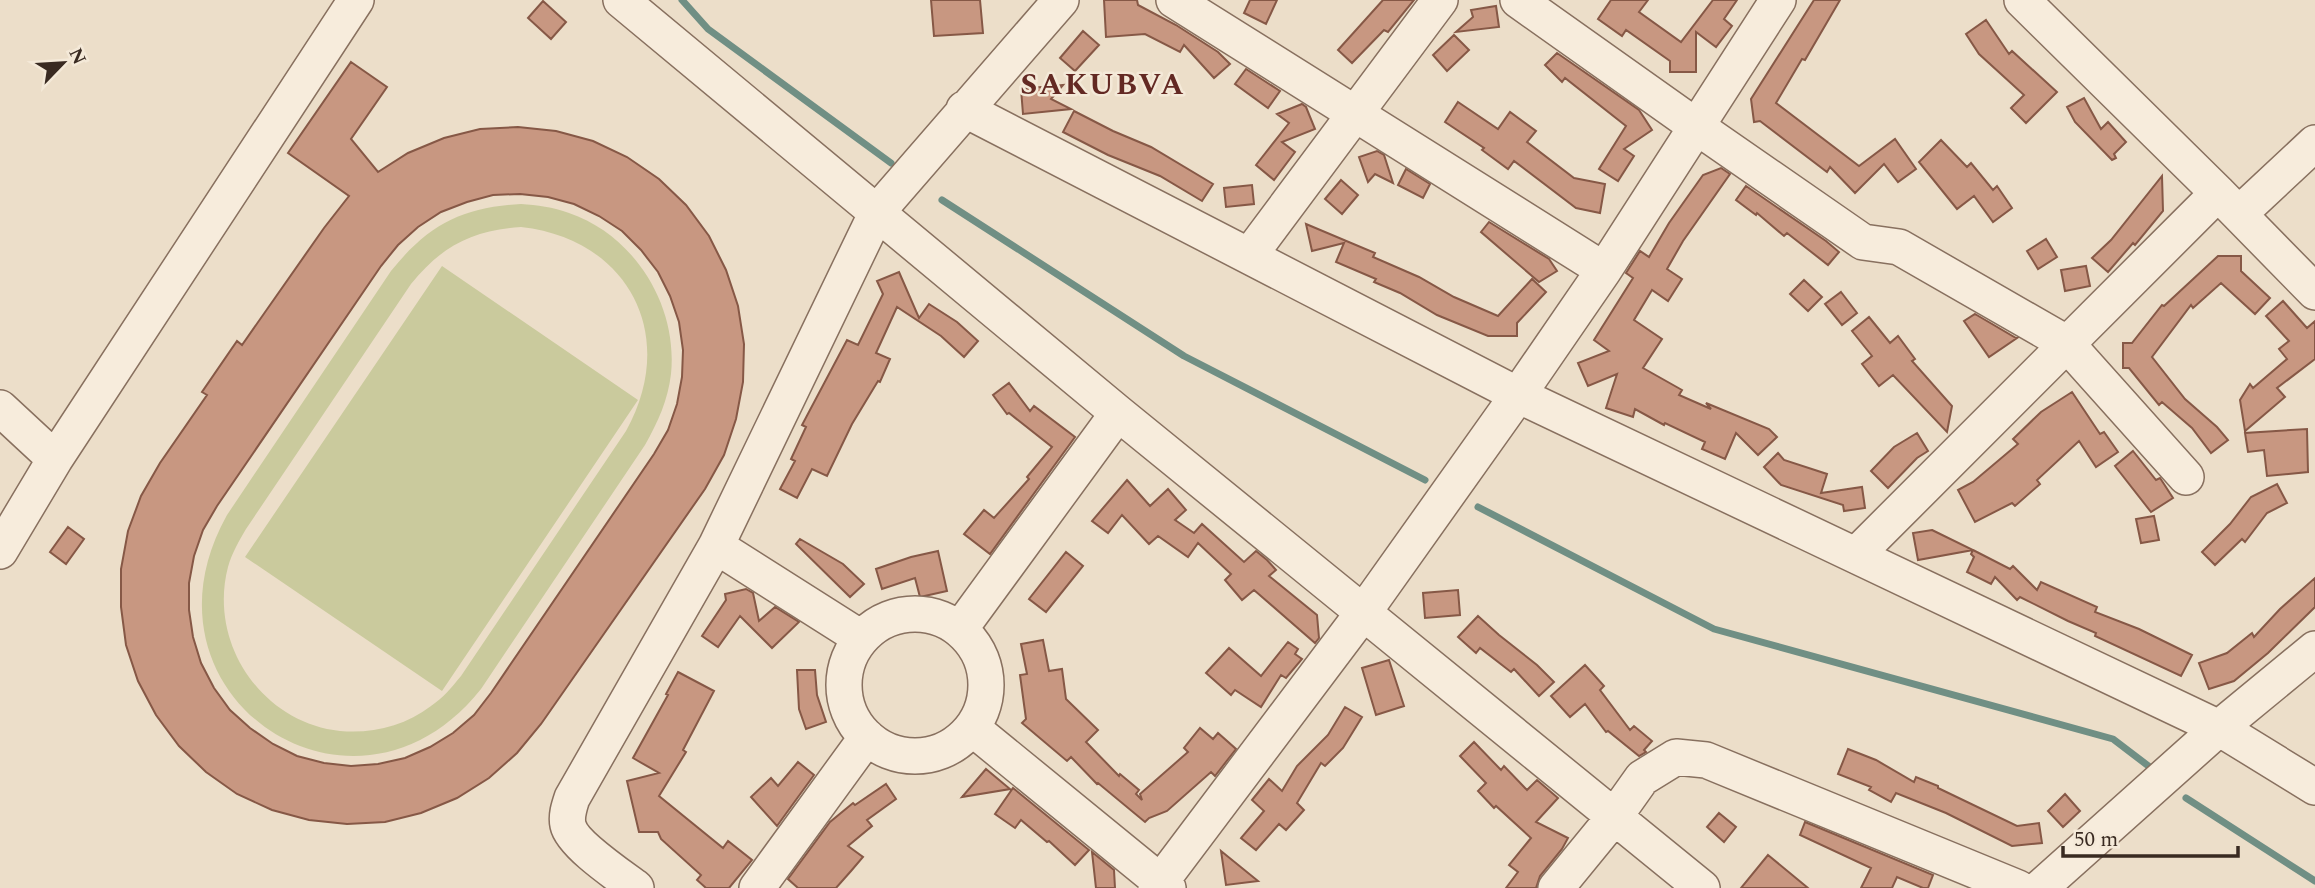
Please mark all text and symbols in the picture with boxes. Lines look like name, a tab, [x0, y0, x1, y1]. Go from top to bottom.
north arrow	[28, 28, 98, 98]
text: N	[61, 43, 93, 70]
district label: SAKUBVA	[1020, 62, 1186, 108]
scale bar	[2063, 814, 2238, 858]
text: 50 m	[2074, 824, 2118, 856]

